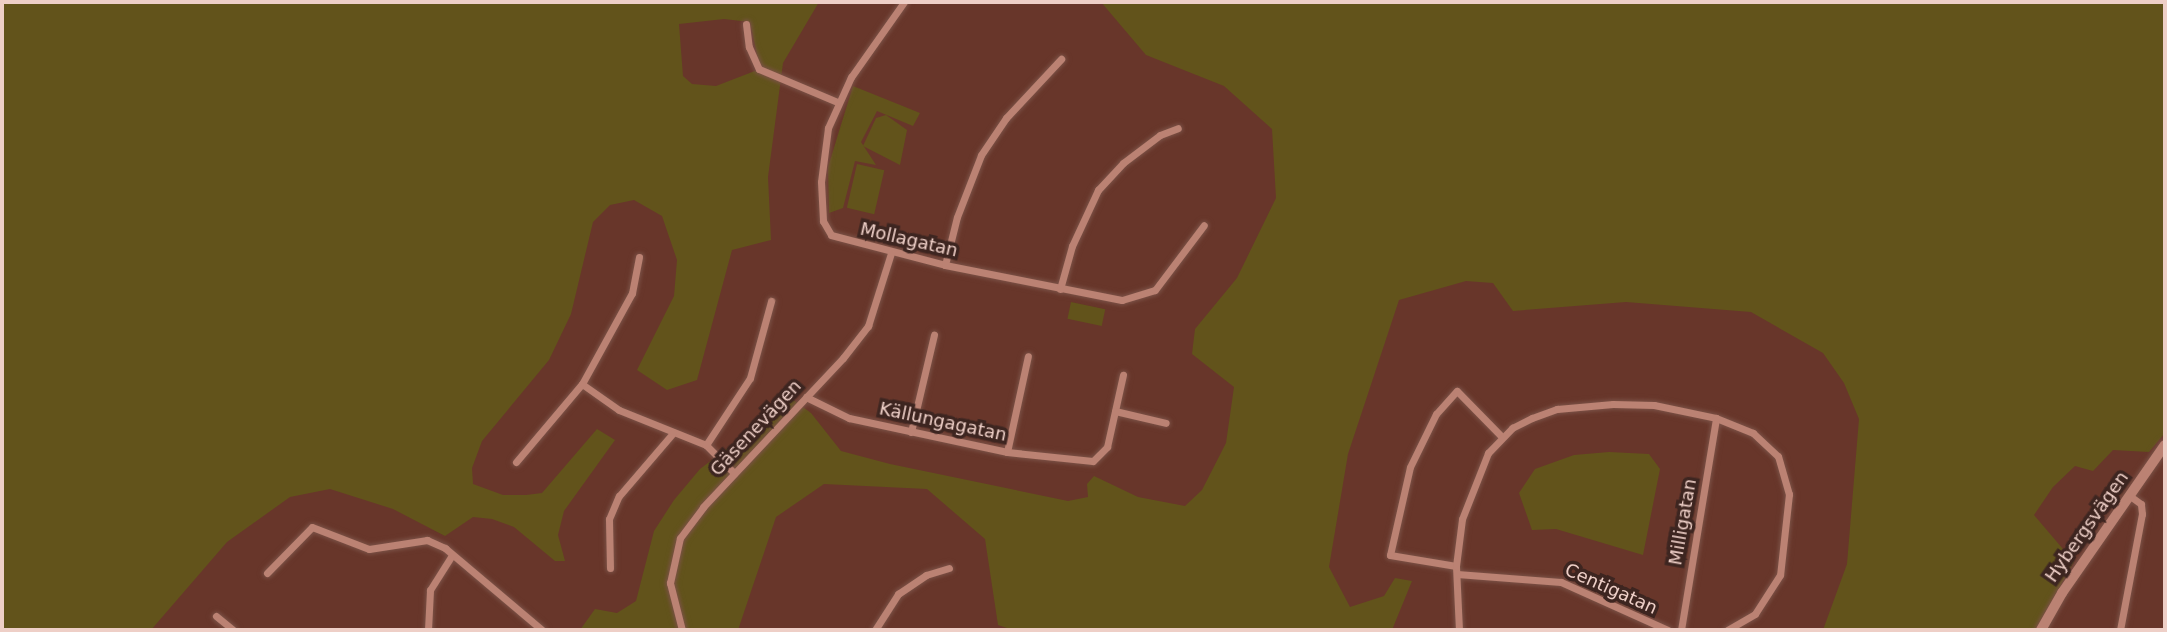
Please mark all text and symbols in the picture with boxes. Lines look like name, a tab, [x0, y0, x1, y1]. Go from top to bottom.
street label: Mollagatan	[858, 218, 960, 262]
street label: Gäsenevägen	[706, 375, 806, 481]
street label: Källungagatan	[877, 398, 1009, 446]
street label: Hybergsvägen	[2041, 467, 2133, 587]
street label: Milligatan	[1665, 477, 1701, 567]
street label: Centigatan	[1561, 559, 1661, 619]

